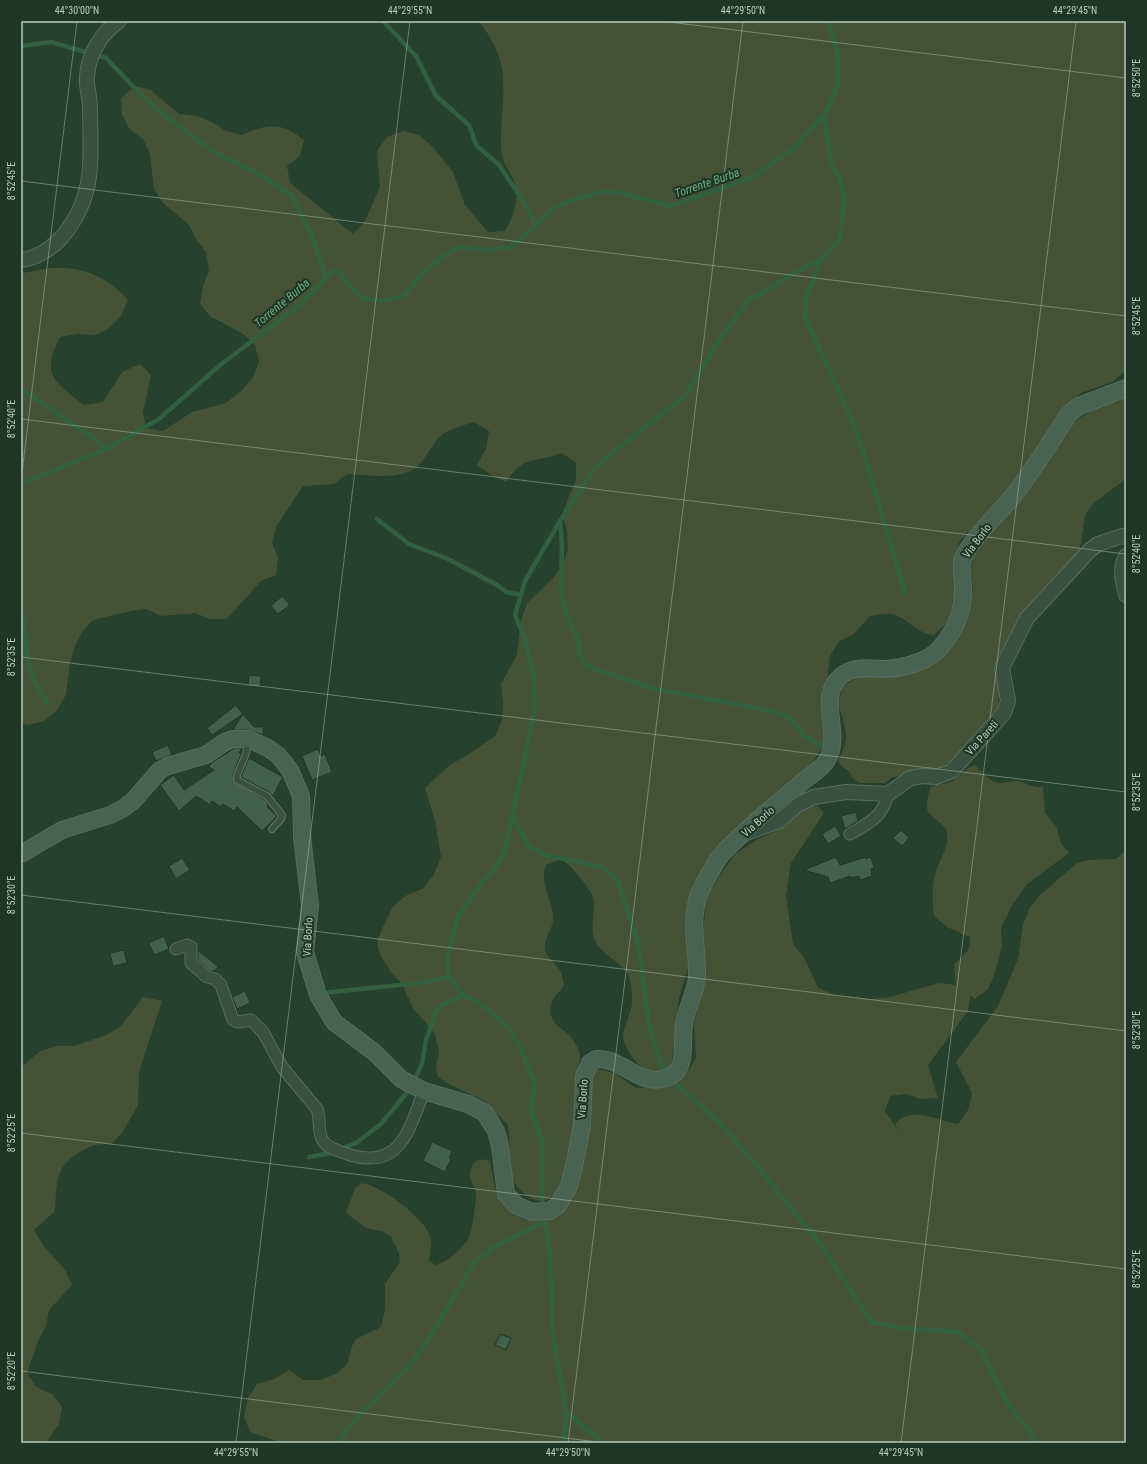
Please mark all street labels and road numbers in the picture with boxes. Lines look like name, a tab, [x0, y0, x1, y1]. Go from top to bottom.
street label: Via Borlo	[960, 521, 994, 561]
street label: Via Pareti	[963, 718, 1001, 758]
street label: Via Borlo	[739, 804, 777, 840]
street label: Via Borlo	[300, 917, 316, 957]
street label: Via Borlo	[575, 1078, 591, 1119]

